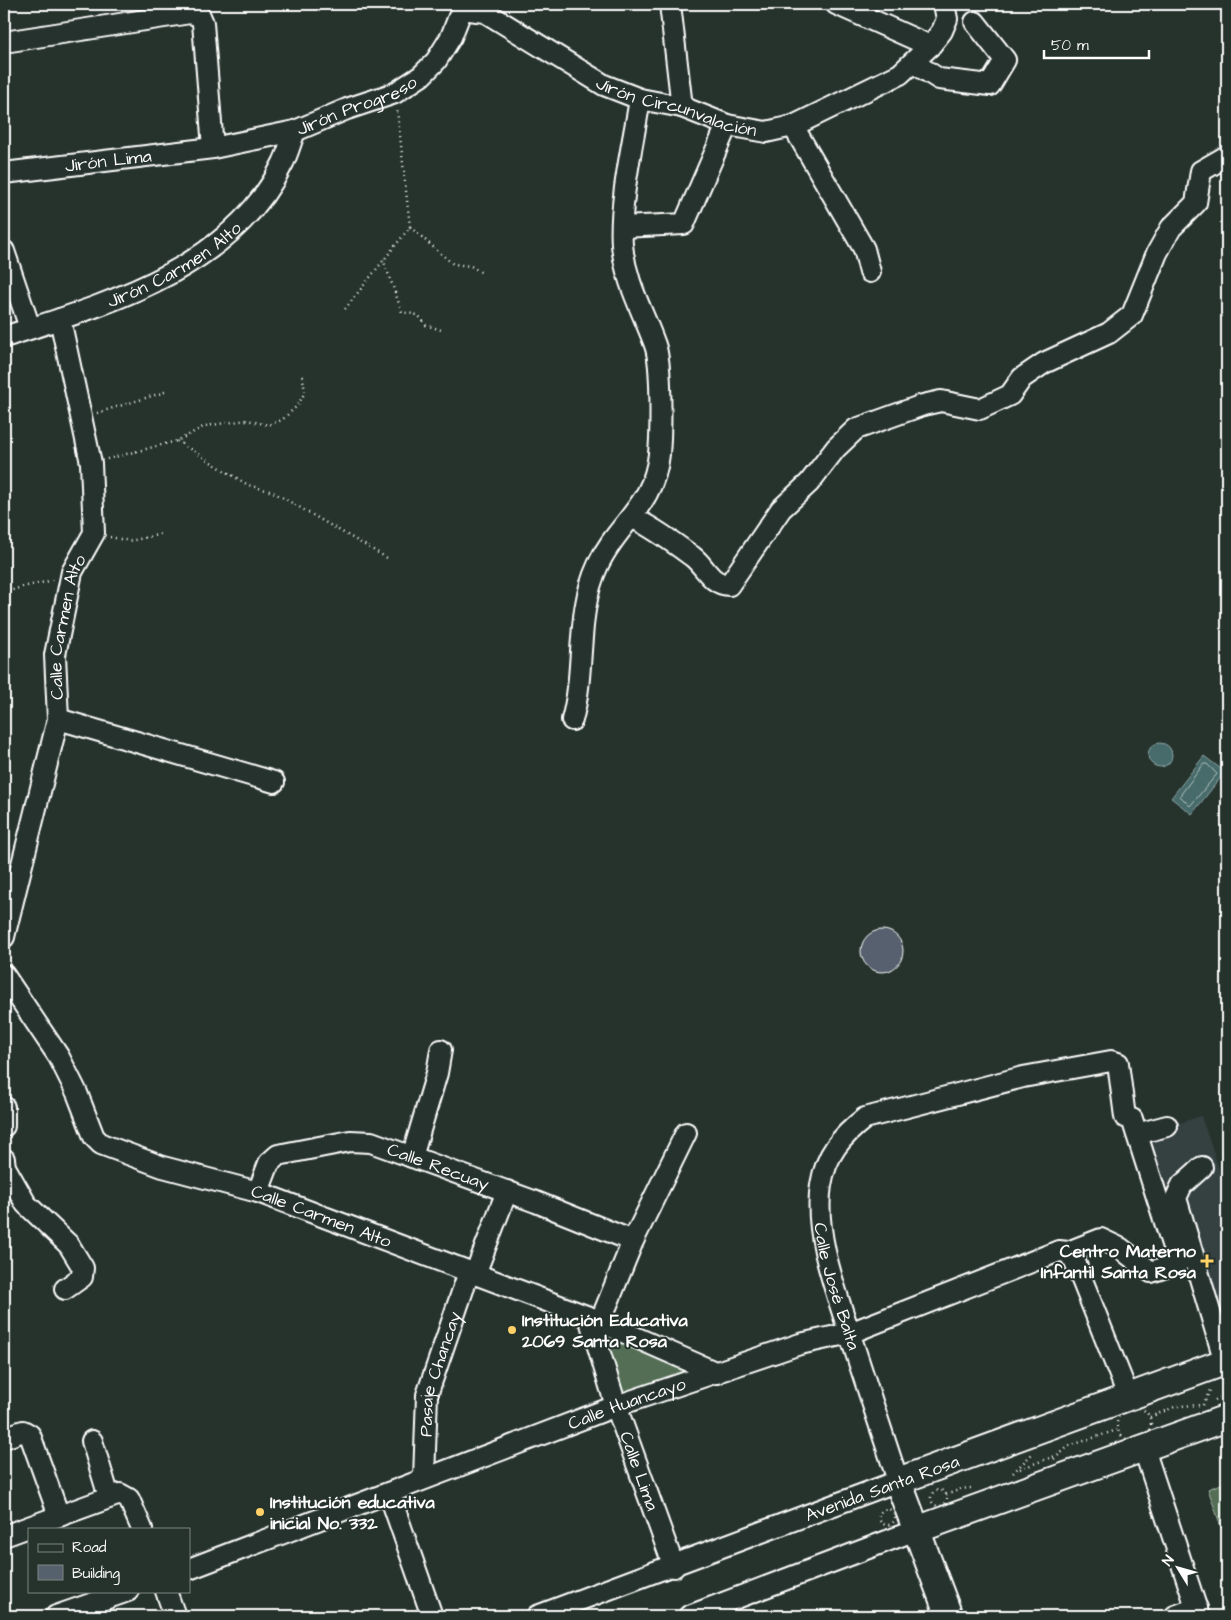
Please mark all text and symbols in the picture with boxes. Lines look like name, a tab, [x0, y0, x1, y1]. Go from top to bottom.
scale bar	[1044, 28, 1148, 60]
text: 50 m	[1051, 35, 1089, 56]
street label: Jirón Progreso	[293, 70, 422, 142]
street label: Jirón Circunvalación	[591, 71, 759, 143]
street label: Jirón Lima	[64, 143, 153, 179]
street label: Jirón Carmen Alto	[104, 216, 247, 314]
street label: Calle Carmen Alto	[43, 550, 93, 700]
street label: Calle Recuay	[384, 1137, 493, 1198]
street label: Calle Carmen Alto	[248, 1179, 395, 1254]
street label: Calle José Balta	[807, 1221, 866, 1354]
place label: Centro Materno Infantil Santa Rosa	[1041, 1239, 1197, 1285]
marker: Centro Materno Infantil Santa Rosa	[1200, 1254, 1214, 1268]
street label: Pasaje Chancay	[414, 1308, 469, 1437]
place label: Institución Educativa 2069 Santa Rosa	[521, 1308, 689, 1354]
marker: Institución Educativa 2069 Santa Rosa	[506, 1324, 518, 1336]
street label: Calle Huancayo	[564, 1371, 689, 1436]
street label: Calle Lima	[613, 1428, 665, 1514]
street label: Avenida Santa Rosa	[802, 1449, 963, 1528]
place label: Institución educativa inicial No. 332	[270, 1490, 436, 1536]
marker: Institución educativa inicial No. 332	[254, 1506, 266, 1518]
legend	[28, 1528, 190, 1592]
text: Road	[72, 1537, 107, 1558]
north arrow	[1154, 1542, 1204, 1592]
text: N	[1158, 1551, 1179, 1570]
text: Building	[72, 1563, 120, 1585]

